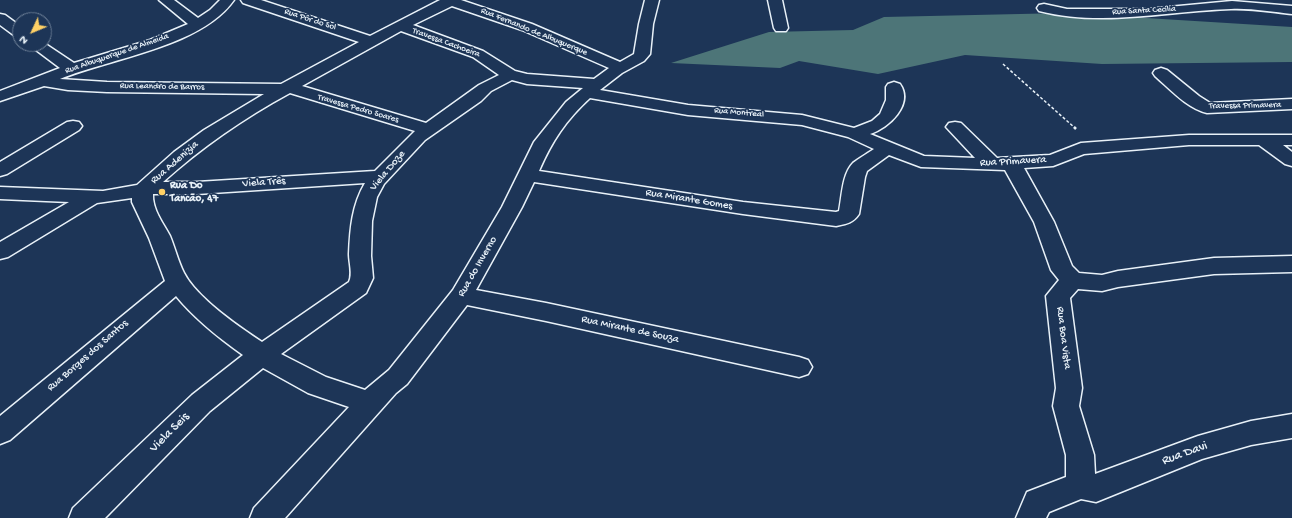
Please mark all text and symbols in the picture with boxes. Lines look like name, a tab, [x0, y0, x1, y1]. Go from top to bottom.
street label: Rua Santa Cecília	[1112, 4, 1176, 18]
street label: Rua Fernando de Albuquerque	[479, 6, 589, 58]
street label: Rua Pôr do Sol	[283, 7, 337, 33]
north arrow	[12, 12, 52, 52]
street label: Travessa Cachoeira	[411, 26, 481, 60]
street label: Rua Albuquerque de Almeida	[64, 31, 170, 77]
text: N	[17, 33, 31, 46]
street label: Rua Leandro de Barros	[120, 81, 204, 93]
street label: Travessa Pedro Soares	[316, 92, 400, 126]
street label: Travessa Primavera	[1209, 100, 1281, 112]
street label: Rua Montreal	[714, 105, 764, 121]
street label: Rua Adenizia	[148, 139, 202, 187]
street label: Viela Doze	[367, 148, 409, 194]
street label: Rua Primavera	[979, 154, 1047, 170]
street label: Viela Três	[242, 175, 286, 191]
place label: Rua Do Tancão, 47	[170, 179, 218, 205]
marker: Rua Do Tancão, 47	[157, 187, 167, 197]
street label: Rua Mirante Gomes	[645, 187, 733, 213]
street label: Rua do Inverno	[455, 234, 501, 300]
street label: Rua Boa Vista	[1053, 306, 1073, 370]
street label: Rua Mirante de Souza	[580, 313, 680, 347]
street label: Rua Borges dos Santos	[45, 317, 131, 395]
street label: Viela Seis	[147, 410, 193, 456]
street label: Rua Davi	[1160, 439, 1210, 469]

